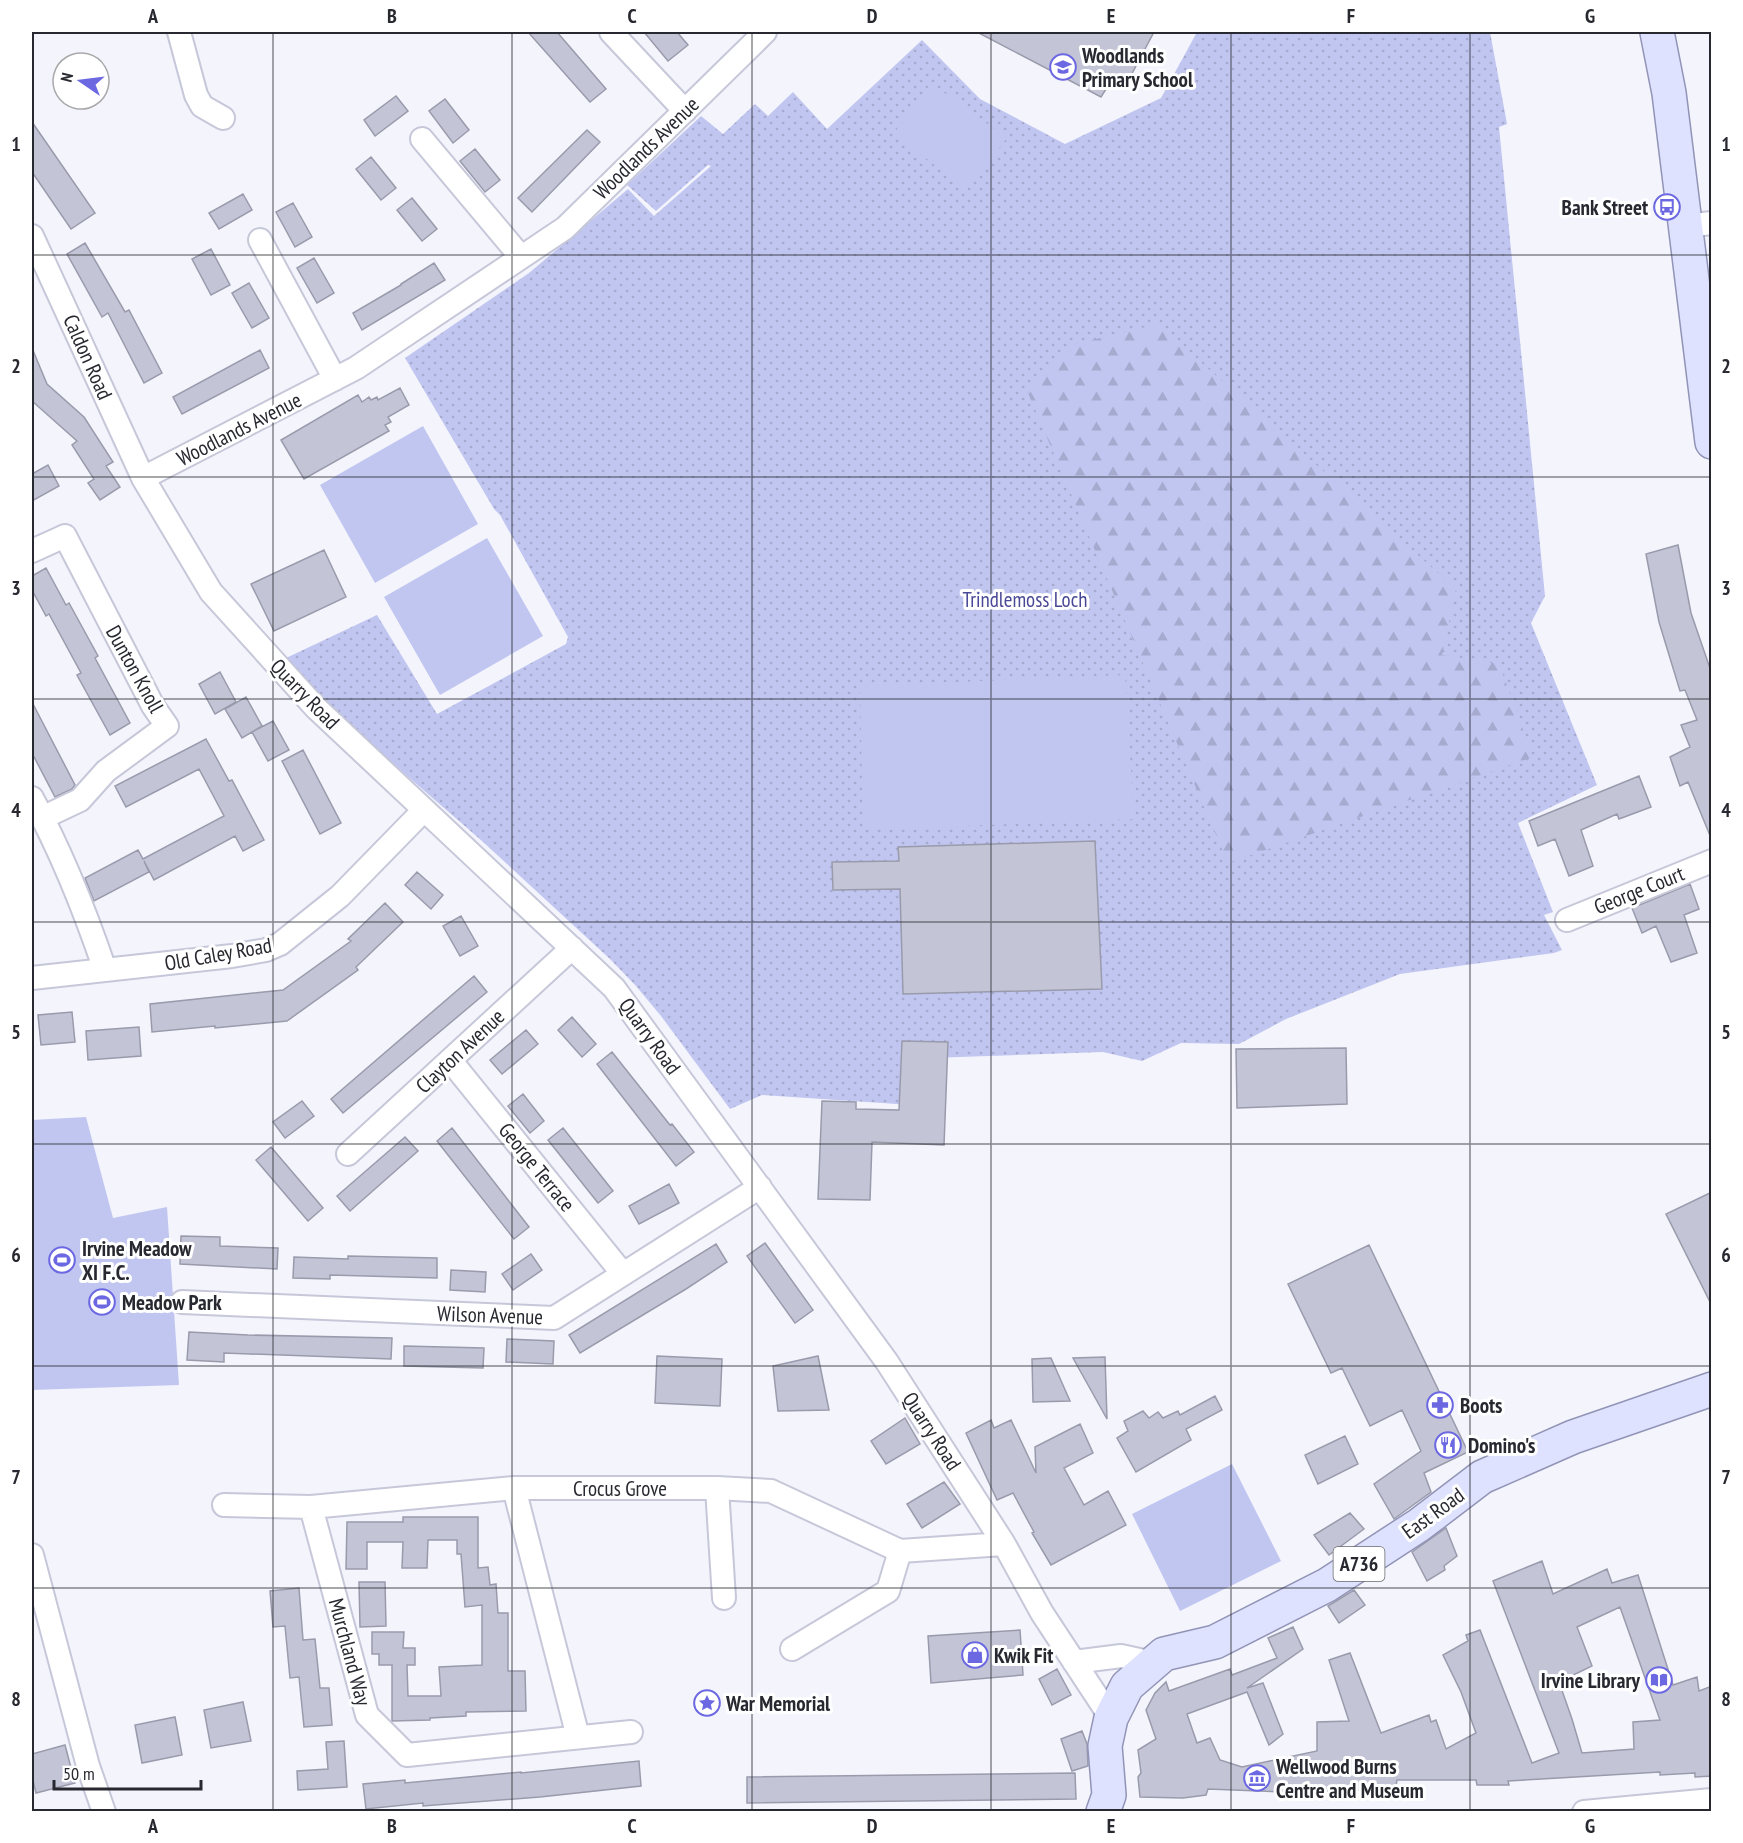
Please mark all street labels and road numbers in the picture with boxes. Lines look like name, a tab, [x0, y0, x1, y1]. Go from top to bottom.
street label: Woodlands Avenue	[588, 91, 704, 205]
street label: Caldon Road	[57, 310, 119, 404]
street label: Woodlands Avenue	[172, 386, 306, 472]
street label: Dunton Knoll	[100, 621, 170, 717]
street label: Quarry Road	[265, 653, 345, 735]
street label: George Court	[1590, 860, 1688, 920]
street label: Old Caley Road	[162, 931, 274, 977]
street label: Quarry Road	[613, 992, 687, 1080]
street label: Clayton Avenue	[410, 1003, 510, 1099]
street label: George Terrace	[493, 1117, 581, 1217]
street label: Wilson Avenue	[437, 1300, 543, 1330]
street label: Quarry Road	[897, 1387, 967, 1475]
street label: Crocus Grove	[573, 1475, 667, 1502]
street label: East Road	[1397, 1481, 1469, 1545]
road number: A736	[1334, 1547, 1384, 1581]
street label: Murchland Way	[323, 1595, 377, 1709]

